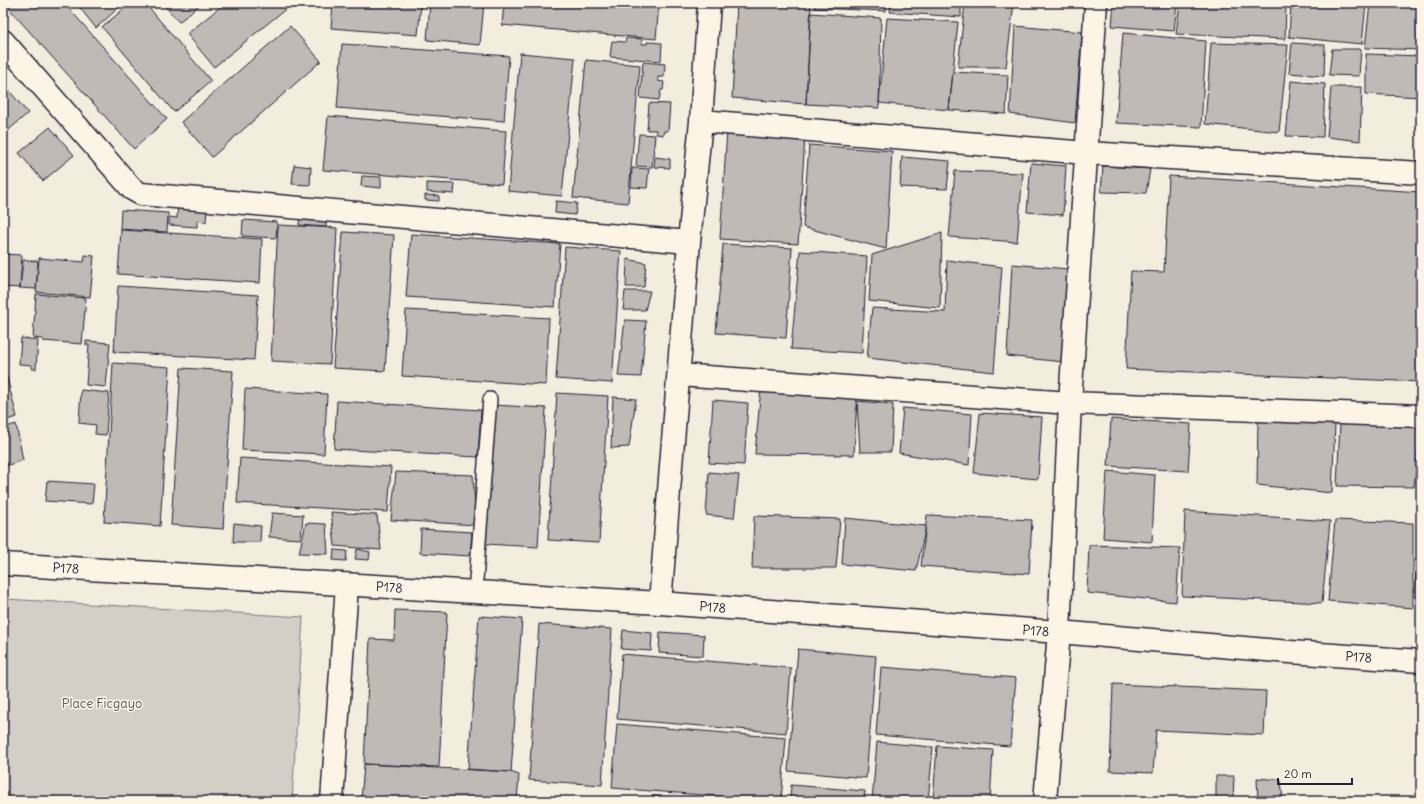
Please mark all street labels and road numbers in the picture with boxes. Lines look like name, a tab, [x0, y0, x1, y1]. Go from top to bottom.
street label: P178	[52, 558, 80, 577]
street label: P178	[375, 578, 403, 596]
street label: P178	[699, 597, 727, 616]
street label: P178	[1022, 621, 1050, 640]
street label: P178	[1345, 647, 1373, 666]

